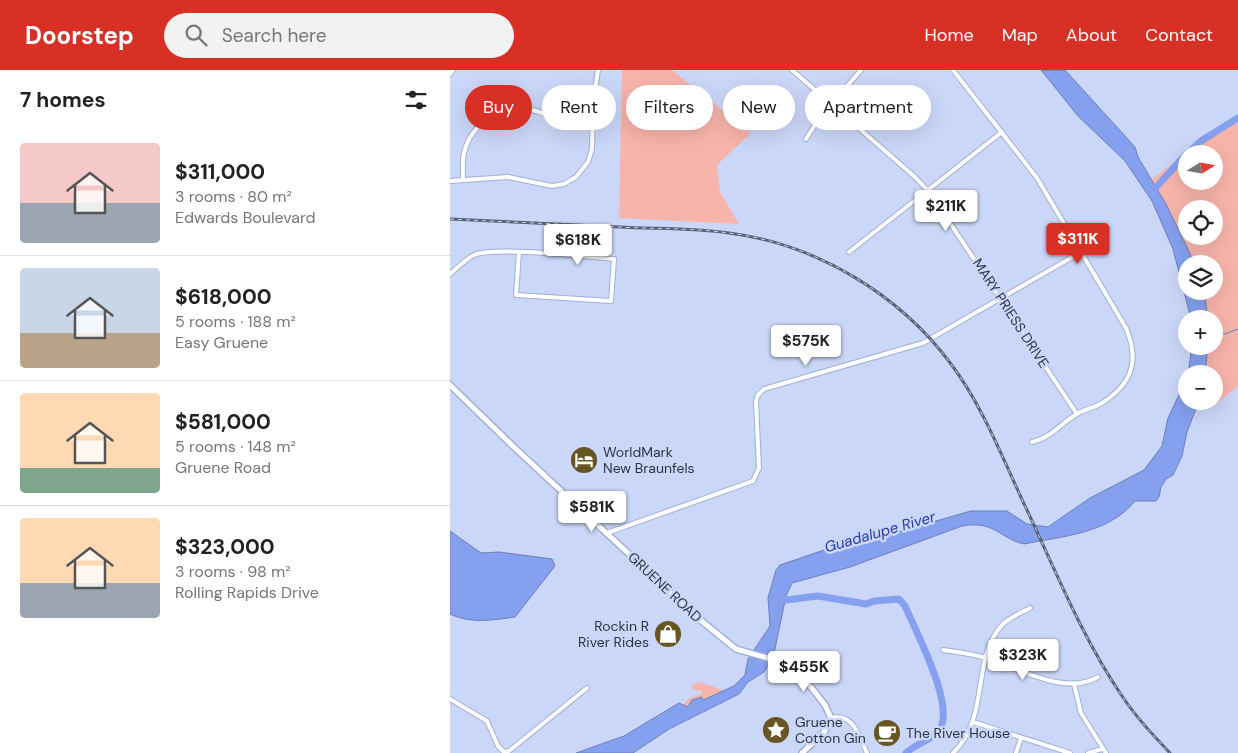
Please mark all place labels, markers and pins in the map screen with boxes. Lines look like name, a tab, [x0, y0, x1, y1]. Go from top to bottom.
pin: $211K	[911, 190, 981, 232]
pin: $311K	[1043, 222, 1113, 265]
pin: $618K	[543, 224, 613, 266]
pin: $575K	[771, 324, 841, 367]
place label: WorldMark New Braunfels	[603, 443, 695, 477]
hotel icon: WorldMark New Braunfels	[569, 445, 599, 475]
pin: $581K	[557, 490, 627, 533]
place label: Rockin R River Rides	[578, 617, 649, 651]
shop icon: Rockin R River Rides	[653, 619, 683, 649]
pin: $323K	[988, 638, 1058, 681]
pin: $455K	[769, 650, 839, 693]
place label: Gruene Cotton Gin	[795, 713, 866, 747]
place icon: Gruene Cotton Gin	[761, 715, 791, 745]
cafe icon: The River House	[872, 718, 902, 748]
place label: The River House	[906, 724, 1010, 742]

